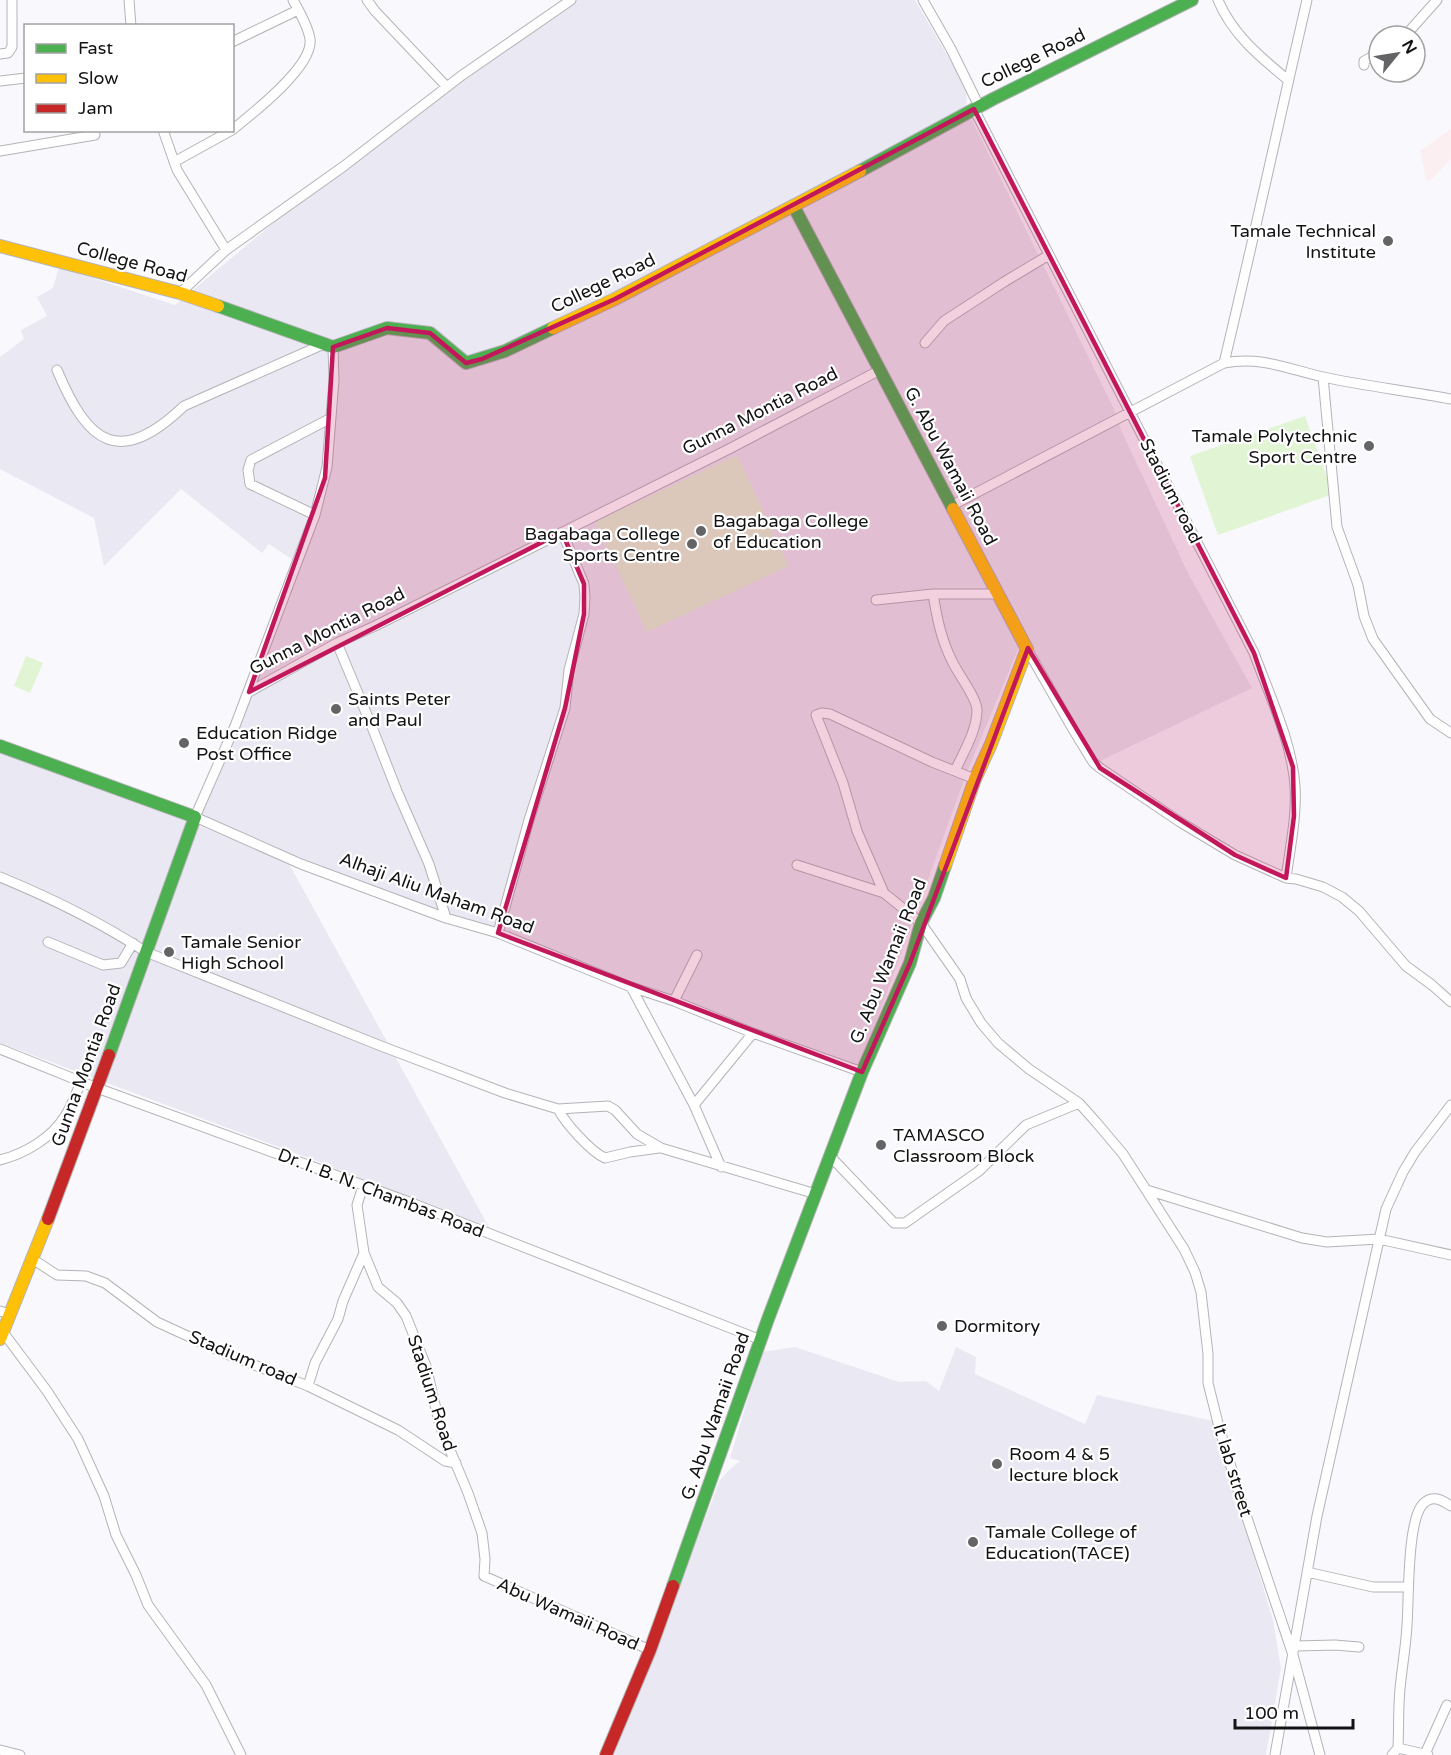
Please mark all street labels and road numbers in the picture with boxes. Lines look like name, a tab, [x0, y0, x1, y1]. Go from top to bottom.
street label: College Road	[977, 23, 1089, 93]
street label: College Road	[74, 237, 190, 287]
street label: College Road	[547, 248, 659, 318]
street label: Gunna Montia Road	[679, 362, 841, 460]
street label: G. Abu Wamaii Road	[900, 383, 1002, 549]
street label: Stadium road	[1135, 435, 1207, 547]
street label: Gunna Montia Road	[246, 582, 408, 680]
street label: Alhaji Aliu Maham Road	[337, 848, 537, 938]
street label: G. Abu Wamaii Road	[845, 875, 931, 1047]
street label: Gunna Montia Road	[46, 981, 126, 1149]
street label: Dr. I. B. N. Chambas Road	[275, 1143, 487, 1243]
street label: Stadium road	[186, 1325, 300, 1391]
street label: G. Abu Wamaii Road	[676, 1329, 754, 1503]
street label: Stadium Road	[403, 1332, 461, 1454]
street label: It lab street	[1208, 1421, 1258, 1519]
street label: Abu Wamaii Road	[493, 1573, 643, 1655]

